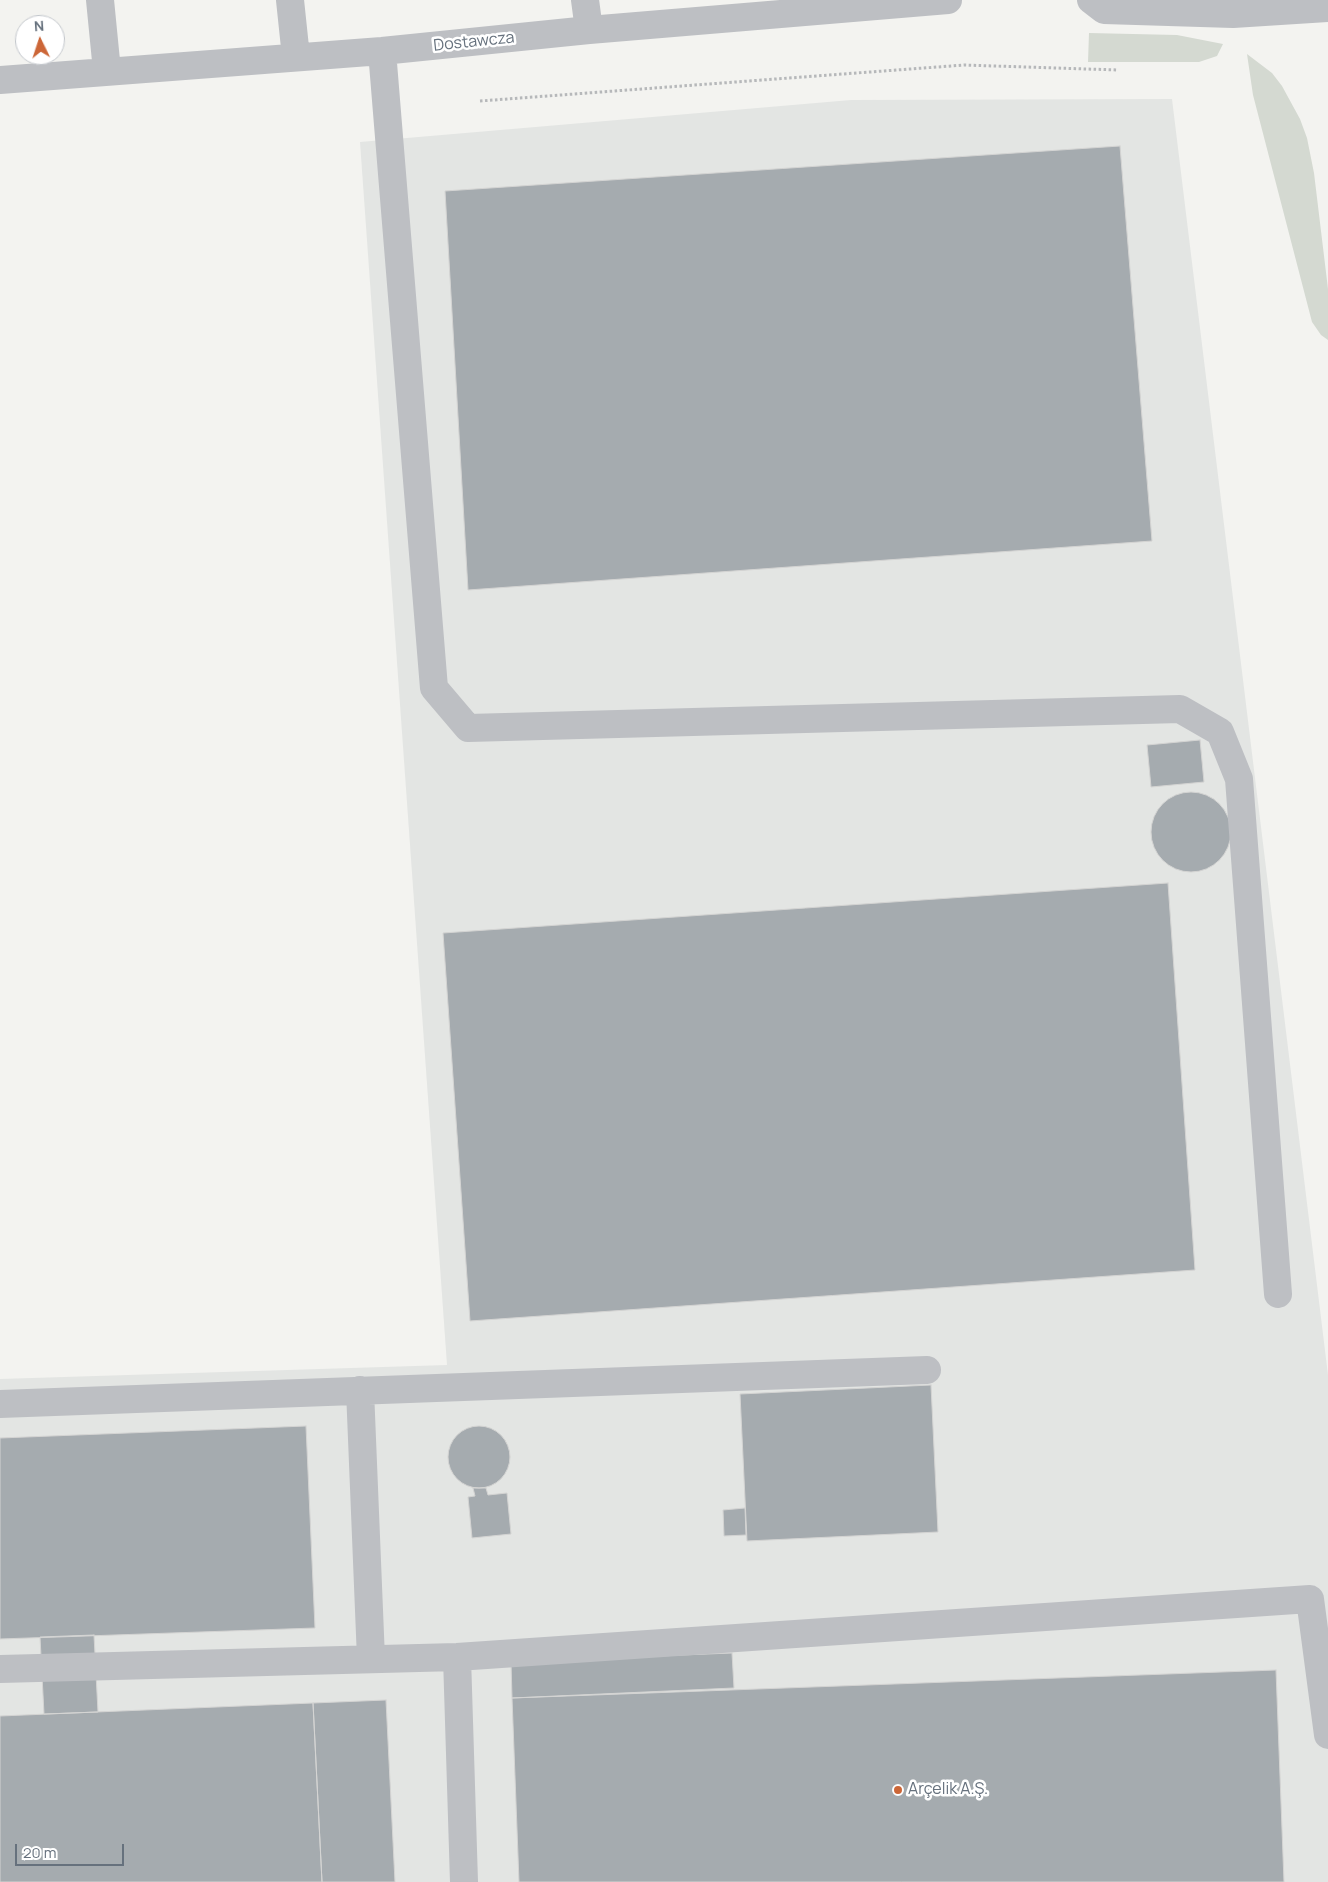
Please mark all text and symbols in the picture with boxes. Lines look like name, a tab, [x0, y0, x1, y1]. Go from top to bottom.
north arrow	[15, 15, 65, 65]
text: N	[33, 16, 45, 35]
street label: Dostawcza	[433, 28, 515, 56]
place label: Arçelik A.Ş.	[908, 1780, 988, 1800]
marker: Arçelik A.Ş.	[892, 1784, 904, 1796]
scale bar	[18, 1834, 126, 1866]
text: 20 m	[23, 1842, 56, 1863]

